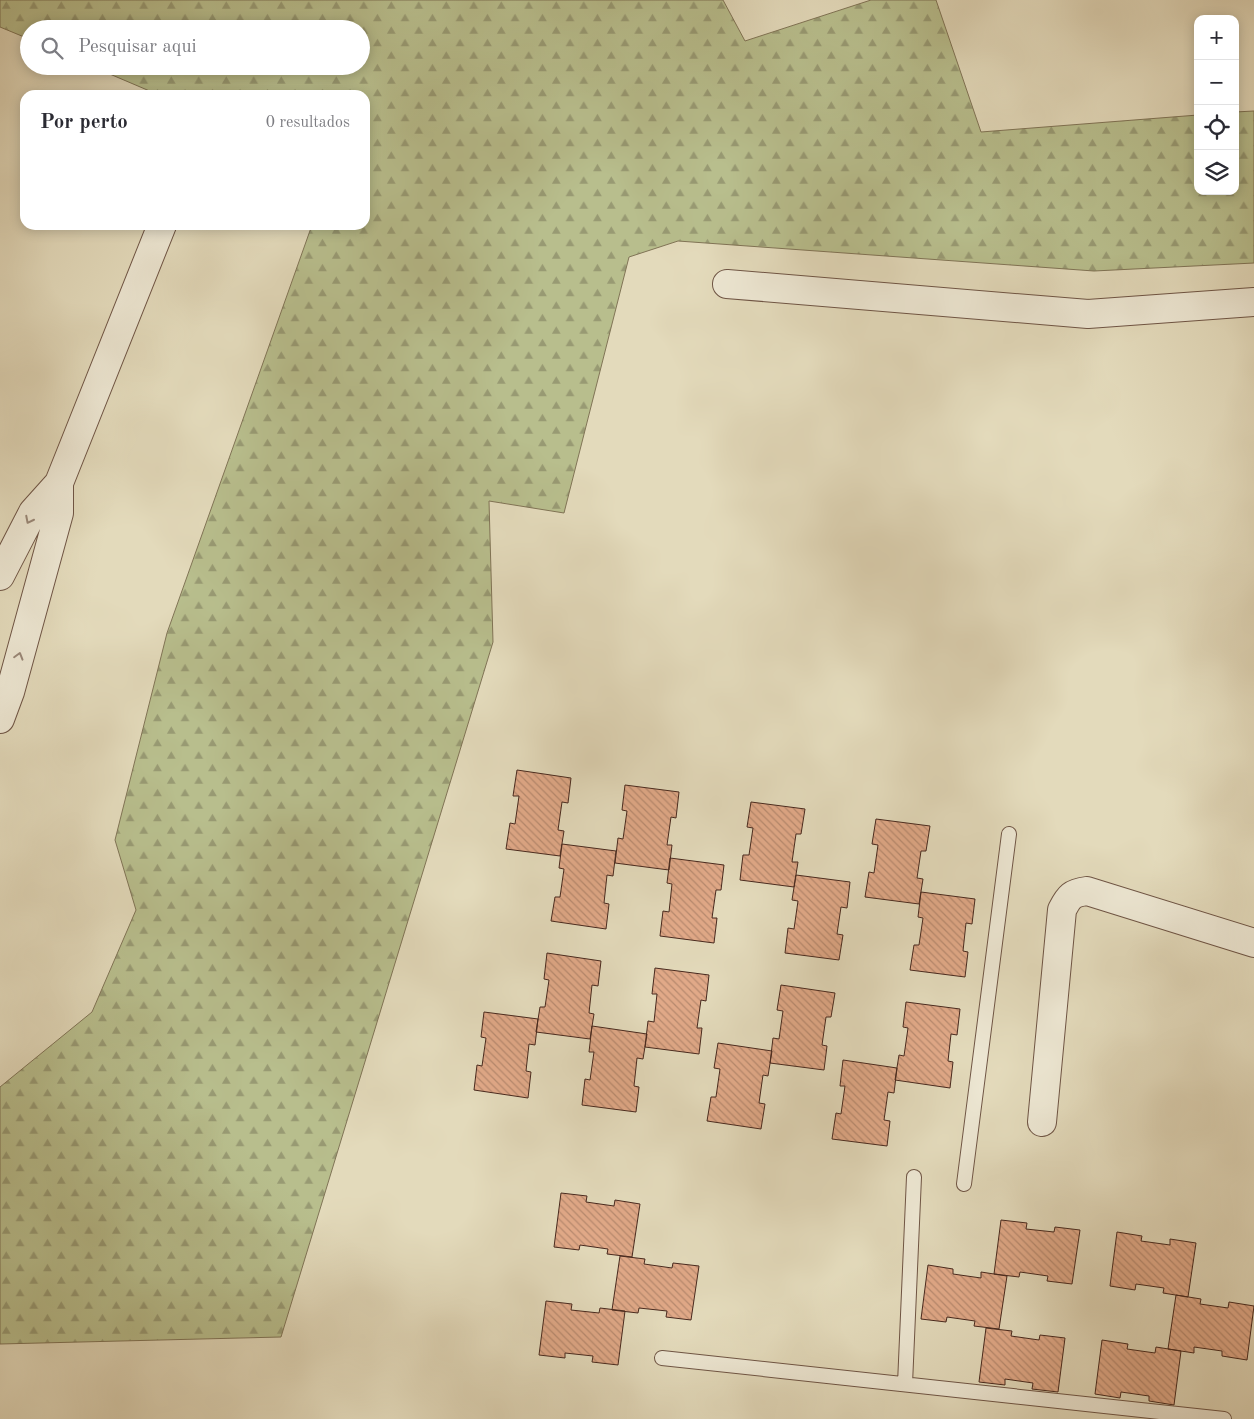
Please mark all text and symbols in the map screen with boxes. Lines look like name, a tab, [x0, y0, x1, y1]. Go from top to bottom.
map controls	[1194, 15, 1239, 195]
button: +	[1194, 15, 1239, 60]
search box	[20, 20, 370, 75]
icon: search	[38, 34, 66, 62]
text: Pesquisar aqui	[78, 38, 197, 57]
button: −	[1194, 60, 1239, 105]
button: locate	[1194, 105, 1239, 150]
text: Por perto	[40, 112, 128, 133]
text: 0 resultados	[266, 115, 350, 131]
button: layers	[1194, 150, 1239, 195]
one-way arrow	[25, 515, 35, 524]
one-way arrow	[13, 652, 23, 660]

